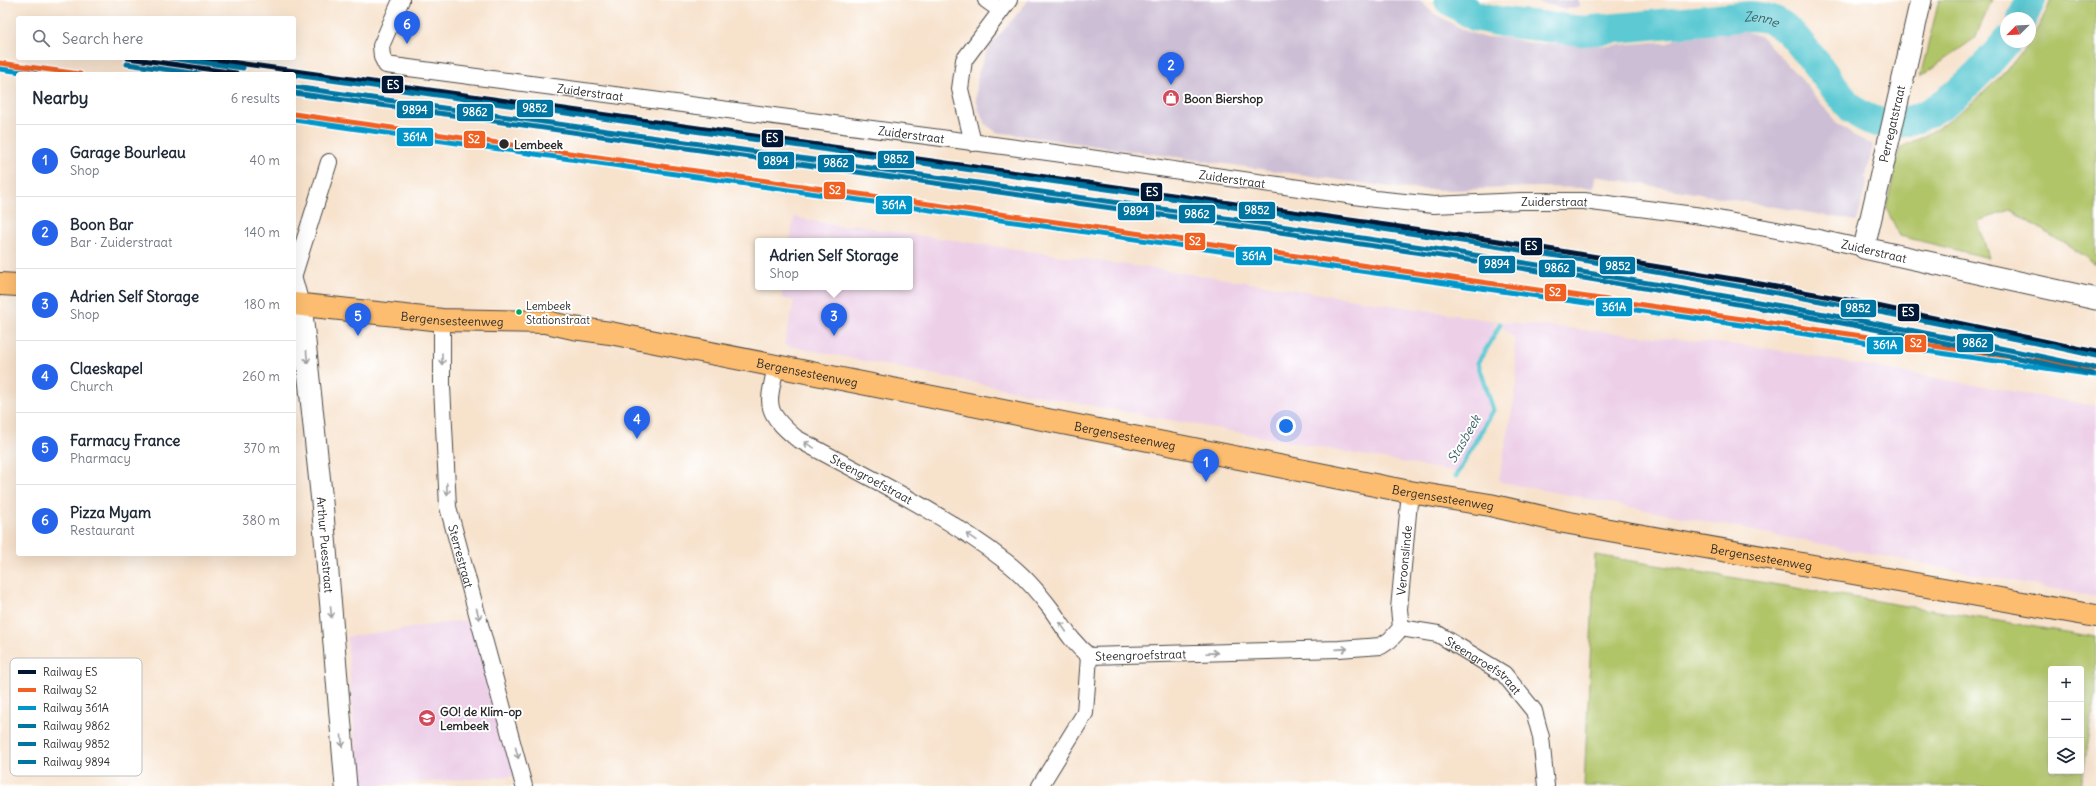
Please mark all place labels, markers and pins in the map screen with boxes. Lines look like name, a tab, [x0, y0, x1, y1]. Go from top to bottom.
pin: 6	[394, 11, 420, 44]
pin: 2	[1158, 52, 1184, 85]
shop icon: Boon Biershop	[1161, 88, 1181, 108]
place label: Boon Biershop	[1184, 91, 1263, 107]
marker: Lembeek	[497, 137, 511, 151]
place label: Lembeek	[514, 137, 563, 152]
place label: Lembeek Stationstraat	[526, 299, 590, 327]
pin: 5	[345, 303, 371, 336]
pin: 3	[821, 303, 847, 336]
marker: Lembeek Stationstraat	[514, 307, 524, 317]
pin: 4	[624, 406, 650, 439]
pin: 1	[1193, 449, 1219, 482]
place label: GO! de Klim-op Lembeek	[440, 704, 522, 733]
school or university icon: GO! de Klim-op Lembeek	[417, 708, 437, 728]

